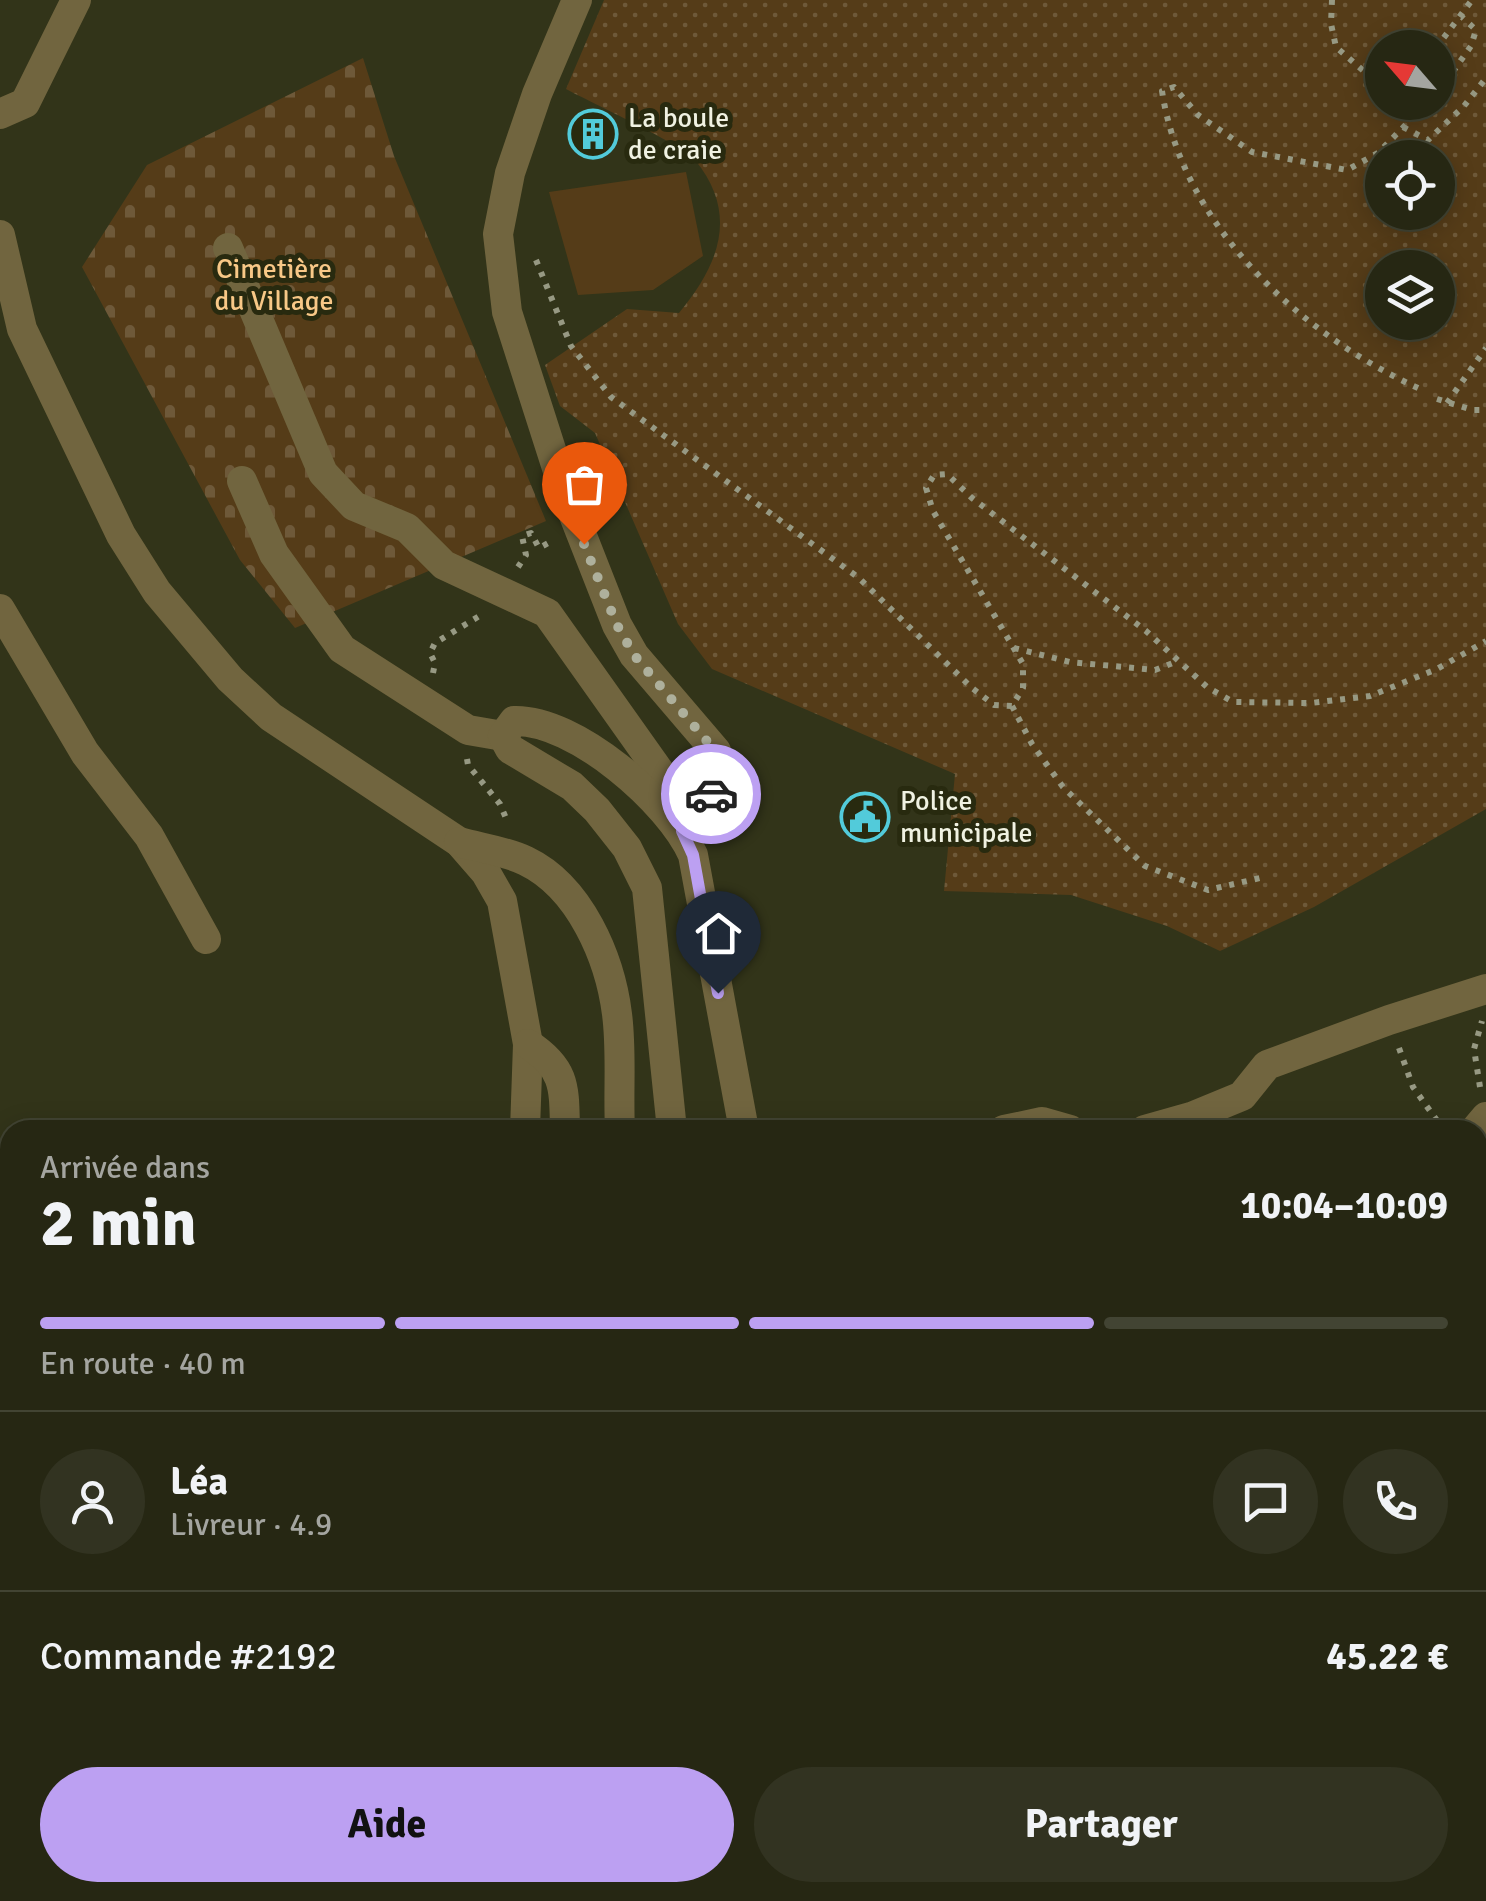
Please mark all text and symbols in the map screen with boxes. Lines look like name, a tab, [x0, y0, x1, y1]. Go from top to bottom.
north arrow	[1365, 30, 1455, 120]
map controls	[1365, 30, 1455, 340]
place label: La boule de craie	[628, 101, 729, 167]
building icon: La boule de craie	[567, 108, 619, 160]
button: locate	[1365, 140, 1455, 230]
button: layers	[1365, 250, 1455, 340]
park label: Cimetière du Village	[214, 252, 334, 318]
pin	[542, 442, 627, 545]
icon: bag	[557, 457, 612, 512]
courier	[661, 744, 761, 844]
icon: car	[684, 767, 739, 822]
place label: Police municipale	[900, 784, 1033, 850]
public building icon: Police municipale	[839, 791, 891, 843]
pin	[676, 891, 761, 994]
icon: home	[691, 906, 746, 961]
text: Arrivée dans	[40, 1148, 210, 1187]
text: 10:04–10:09	[1240, 1182, 1448, 1229]
text: 2 min	[40, 1184, 197, 1264]
text: En route · 40 m	[40, 1344, 246, 1383]
button: person	[40, 1449, 145, 1554]
button: chat	[1213, 1449, 1318, 1554]
button: phone	[1343, 1449, 1448, 1554]
text: Léa	[170, 1458, 228, 1505]
text: Livreur · 4.9	[170, 1505, 332, 1544]
text: Commande #2192	[40, 1633, 337, 1680]
text: 45.22 €	[1326, 1633, 1448, 1680]
button: Aide	[40, 1767, 734, 1882]
button: Partager	[754, 1767, 1448, 1882]

